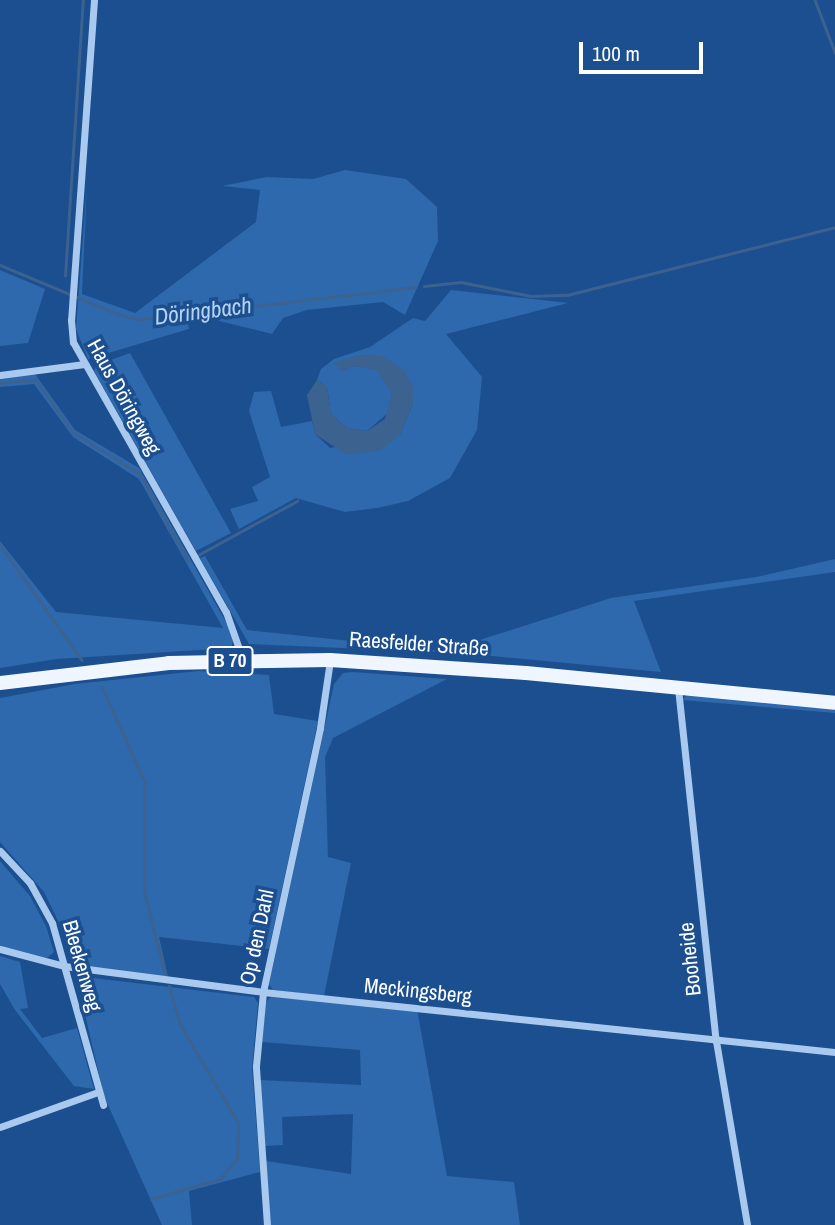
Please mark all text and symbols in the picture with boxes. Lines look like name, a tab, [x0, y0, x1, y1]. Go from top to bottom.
scale bar	[583, 28, 707, 72]
text: 100 m	[592, 39, 640, 68]
water label: Döringbach	[153, 291, 253, 331]
street label: Haus Döringweg	[82, 335, 166, 459]
street label: Raesfelder Straße	[348, 627, 490, 661]
road number: B 70	[205, 646, 254, 676]
street label: Op den Dahl	[235, 887, 279, 987]
street label: Bleekenweg	[57, 917, 107, 1015]
street label: Booheide	[674, 921, 706, 997]
street label: Meckingsberg	[363, 973, 473, 1009]

